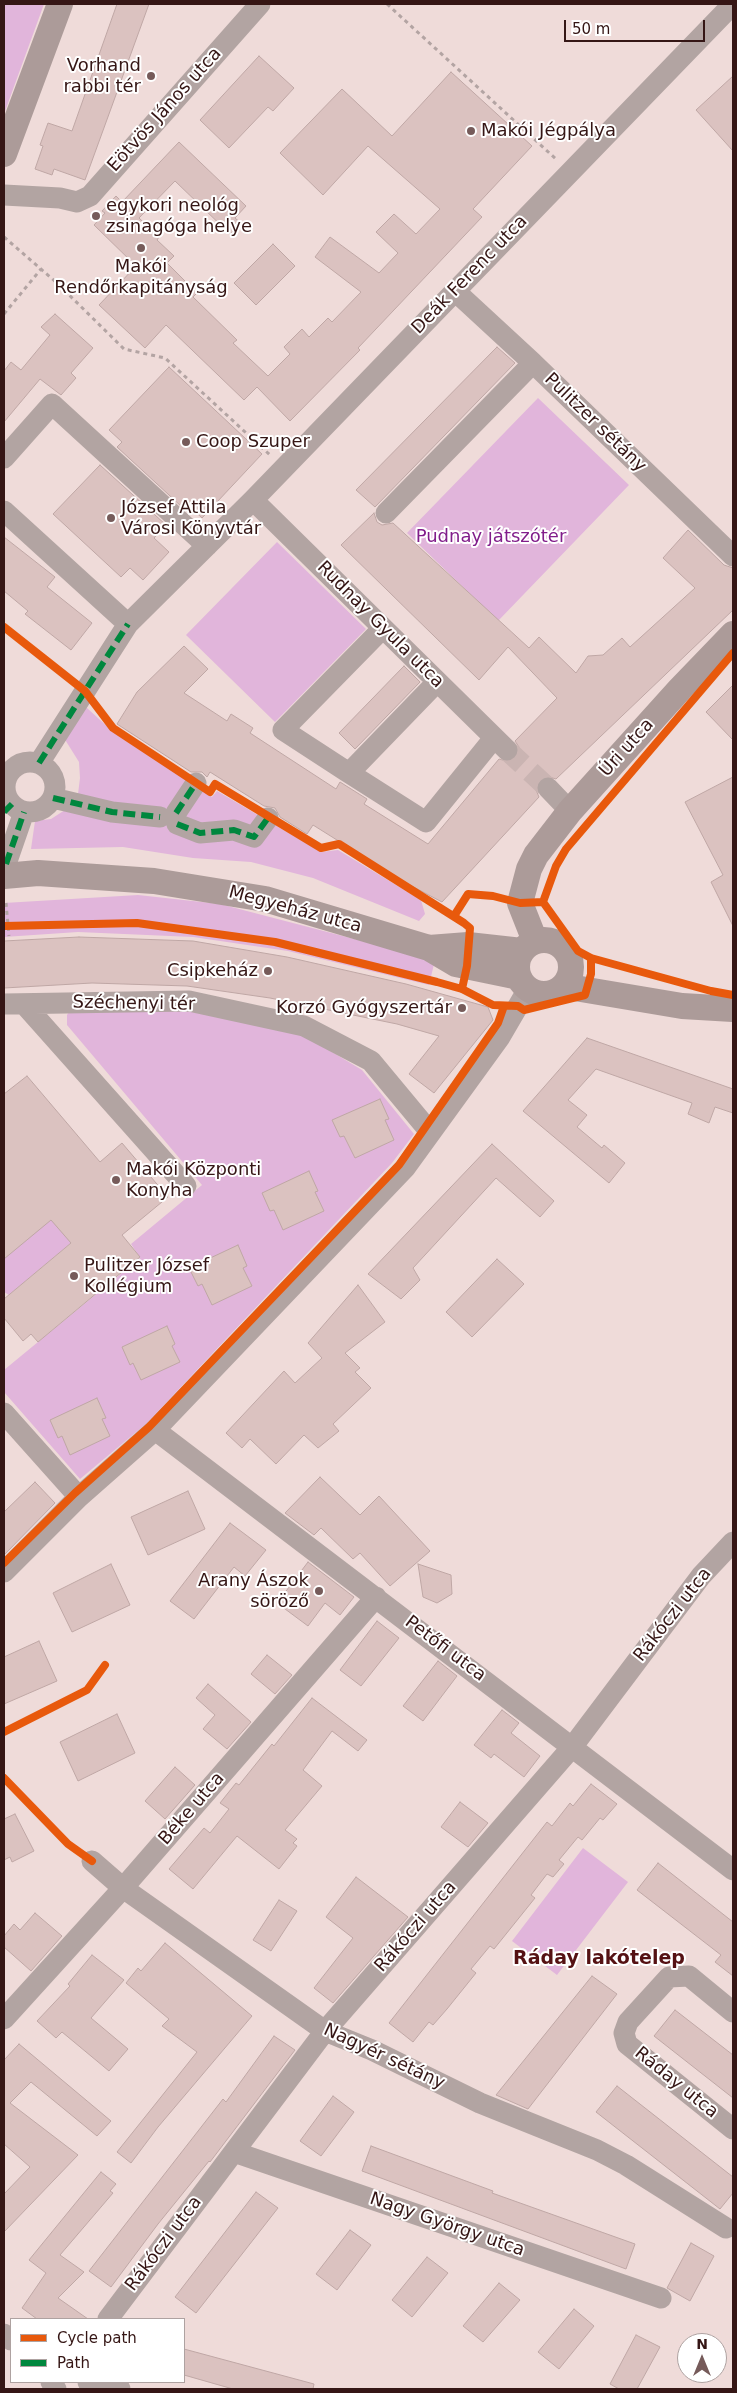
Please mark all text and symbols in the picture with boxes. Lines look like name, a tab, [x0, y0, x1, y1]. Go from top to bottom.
scale bar	[567, 10, 708, 42]
text: 50 m	[572, 20, 610, 38]
street label: Eötvös János utca	[104, 44, 226, 176]
place label: Vorhand rabbi tér	[63, 55, 141, 98]
marker: Vorhand rabbi tér	[145, 70, 157, 82]
place label: Makói Jégpálya	[481, 120, 616, 142]
marker: Makói Jégpálya	[465, 125, 477, 137]
place label: egykori neológ zsinagóga helye	[106, 195, 252, 238]
marker: egykori neológ zsinagóga helye	[90, 210, 102, 222]
street label: Deák Ferenc utca	[408, 211, 532, 339]
marker: Makói Rendőrkapitányság	[135, 242, 147, 254]
place label: Makói Rendőrkapitányság	[54, 256, 228, 298]
street label: Pulitzer sétány	[540, 369, 650, 477]
place label: Coop Szuper	[196, 431, 310, 453]
marker: Coop Szuper	[180, 436, 192, 448]
place label: József Attila Városi Könyvtár	[121, 497, 261, 540]
marker: József Attila Városi Könyvtár	[105, 512, 117, 524]
park label: Pudnay játszótér	[416, 526, 566, 548]
street label: Rudnay Gyula utca	[312, 557, 448, 693]
street label: Úri utca	[595, 715, 659, 781]
street label: Megyeház utca	[226, 882, 364, 938]
place label: Csipkeház	[167, 960, 258, 982]
marker: Csipkeház	[262, 965, 274, 977]
street label: Széchenyi tér	[72, 992, 196, 1016]
place label: Korzó Gyógyszertár	[276, 997, 452, 1019]
marker: Korzó Gyógyszertár	[456, 1002, 468, 1014]
place label: Makói Központi Konyha	[126, 1159, 261, 1202]
marker: Makói Központi Konyha	[110, 1174, 122, 1186]
place label: Pulitzer József Kollégium	[84, 1255, 209, 1298]
marker: Pulitzer József Kollégium	[68, 1270, 80, 1282]
street label: Rákóczi utca	[630, 1564, 716, 1666]
place label: Arany Ászok söröző	[198, 1570, 309, 1612]
marker: Arany Ászok söröző	[313, 1585, 325, 1597]
street label: Petőfi utca	[400, 1612, 490, 1686]
street label: Béke utca	[155, 1768, 229, 1850]
street label: Rákóczi utca	[371, 1877, 461, 1977]
district label: Ráday lakótelep	[513, 1948, 685, 1970]
street label: Nagyér sétány	[320, 2019, 448, 2095]
street label: Ráday utca	[630, 2043, 722, 2123]
street label: Nagy György utca	[367, 2188, 527, 2262]
street label: Rákóczi utca	[121, 2192, 207, 2296]
legend	[10, 2318, 185, 2383]
text: Cycle path	[57, 2329, 137, 2347]
north arrow	[677, 2333, 727, 2383]
text: N	[696, 2336, 708, 2352]
text: Path	[57, 2354, 90, 2372]

